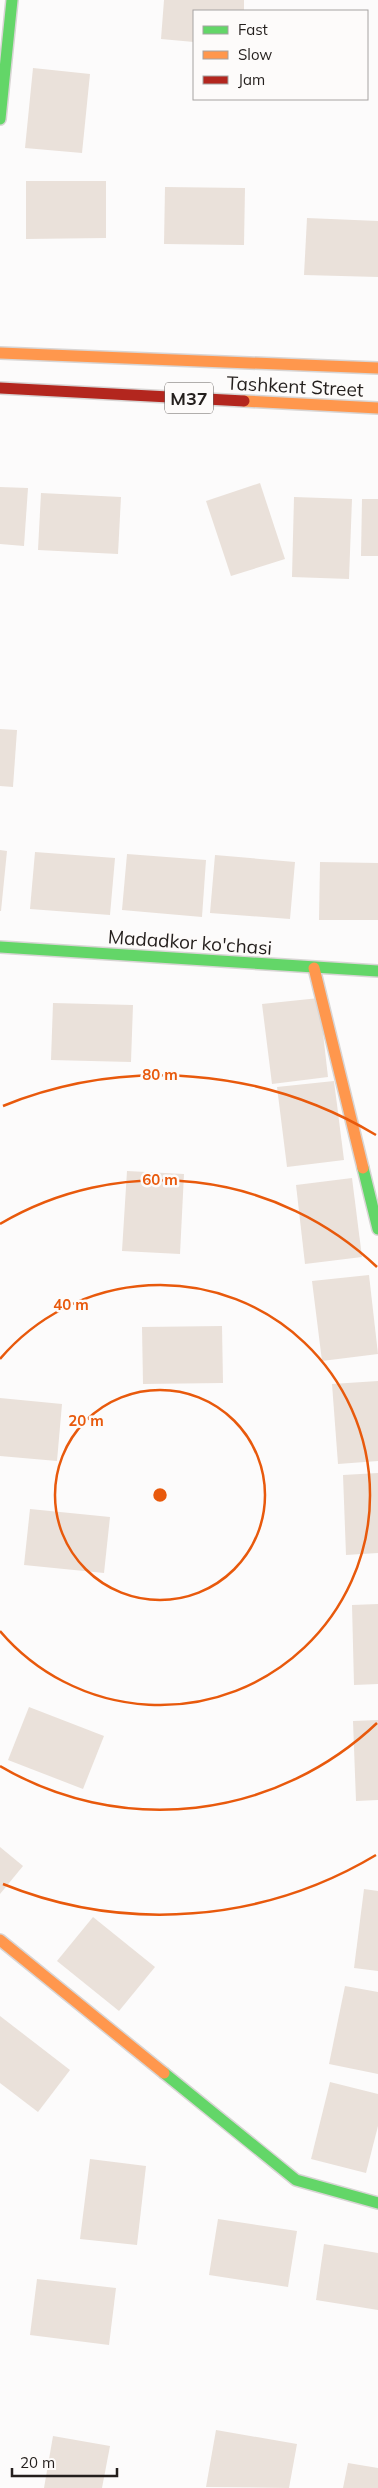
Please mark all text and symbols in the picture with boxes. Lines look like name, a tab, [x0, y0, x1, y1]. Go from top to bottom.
legend	[193, 10, 368, 100]
text: Fast	[238, 20, 268, 39]
text: Slow	[238, 45, 272, 64]
text: Jam	[238, 70, 265, 89]
street label: Tashkent Street	[226, 370, 364, 402]
road number: M37	[165, 382, 213, 413]
street label: Madadkor ko'chasi	[107, 924, 273, 960]
text: 80 m	[142, 1065, 178, 1084]
text: 60 m	[142, 1170, 178, 1189]
text: 40 m	[53, 1295, 89, 1314]
text: 20 m	[68, 1411, 104, 1430]
centre of rings	[151, 1486, 169, 1504]
scale bar	[12, 2446, 118, 2478]
text: 20 m	[20, 2453, 55, 2472]

